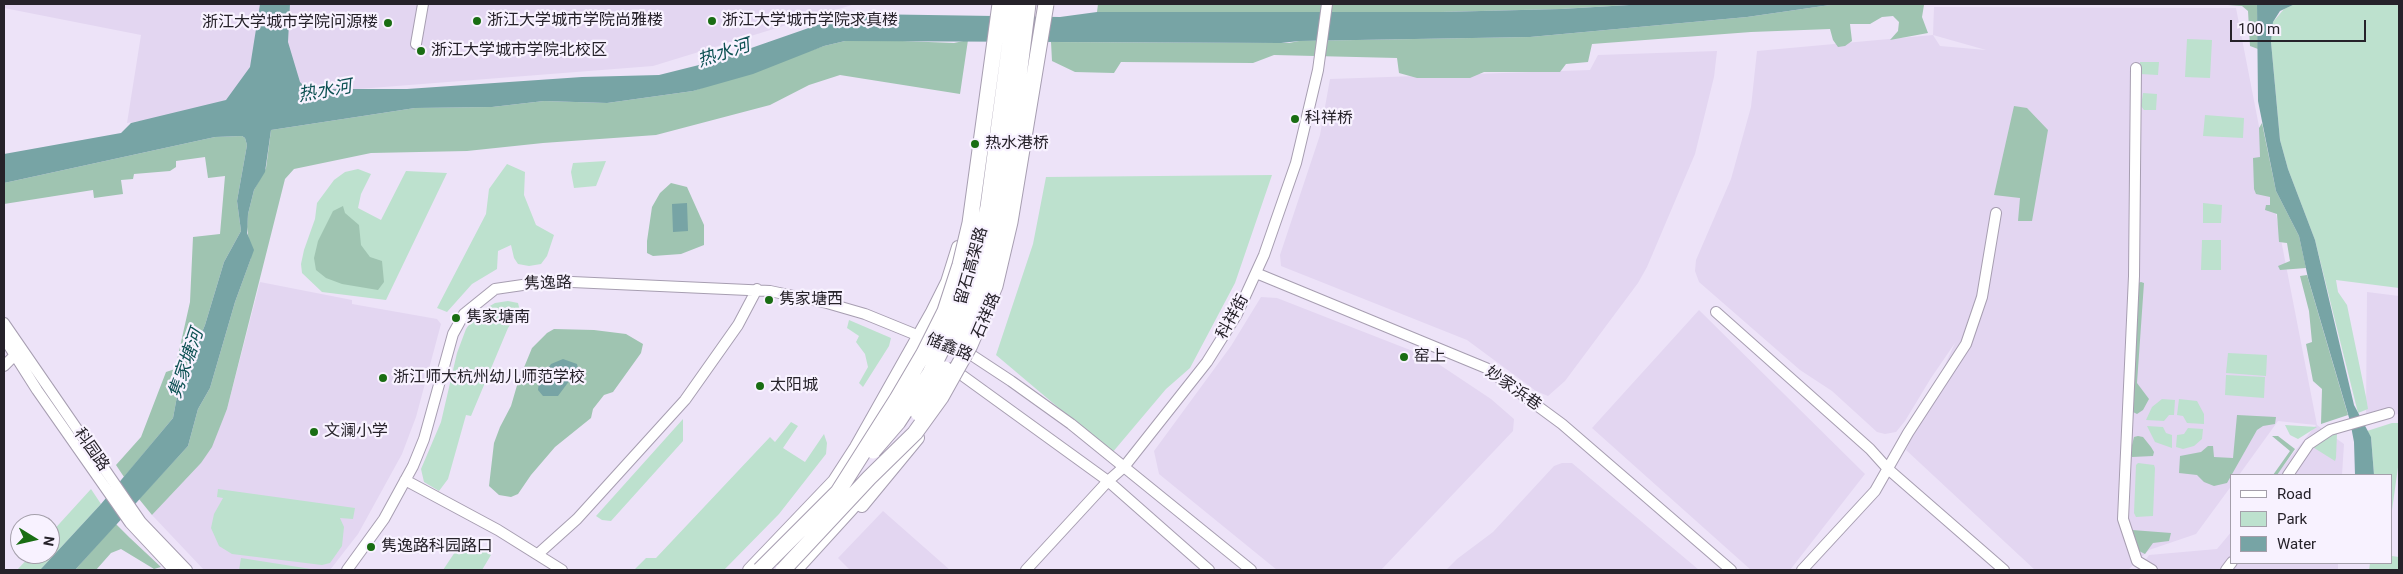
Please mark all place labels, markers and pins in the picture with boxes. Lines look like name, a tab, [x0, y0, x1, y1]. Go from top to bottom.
place label: 浙江大学城市学院尚雅楼	[487, 11, 663, 31]
place label: 浙江大学城市学院求真楼	[722, 11, 898, 31]
place label: 浙江大学城市学院问源楼	[202, 13, 378, 33]
marker: 浙江大学城市学院尚雅楼	[471, 15, 483, 27]
marker: 浙江大学城市学院求真楼	[706, 15, 718, 27]
marker: 浙江大学城市学院问源楼	[382, 17, 394, 29]
place label: 浙江大学城市学院北校区	[431, 41, 607, 61]
marker: 浙江大学城市学院北校区	[415, 45, 427, 57]
place label: 科祥桥	[1305, 109, 1353, 129]
marker: 科祥桥	[1289, 113, 1301, 125]
place label: 热水港桥	[985, 134, 1049, 154]
marker: 热水港桥	[969, 138, 981, 150]
place label: 隽家塘西	[779, 290, 843, 310]
marker: 隽家塘西	[763, 294, 775, 306]
place label: 隽家塘南	[466, 308, 530, 328]
marker: 隽家塘南	[450, 312, 462, 324]
place label: 窑上	[1414, 347, 1446, 367]
marker: 窑上	[1398, 351, 1410, 363]
place label: 浙江师大杭州幼儿师范学校	[393, 368, 585, 388]
marker: 浙江师大杭州幼儿师范学校	[377, 372, 389, 384]
place label: 太阳城	[770, 376, 818, 396]
marker: 太阳城	[754, 380, 766, 392]
place label: 文澜小学	[324, 422, 388, 442]
marker: 文澜小学	[308, 426, 320, 438]
place label: 隽逸路科园路口	[381, 537, 493, 557]
marker: 隽逸路科园路口	[365, 541, 377, 553]

